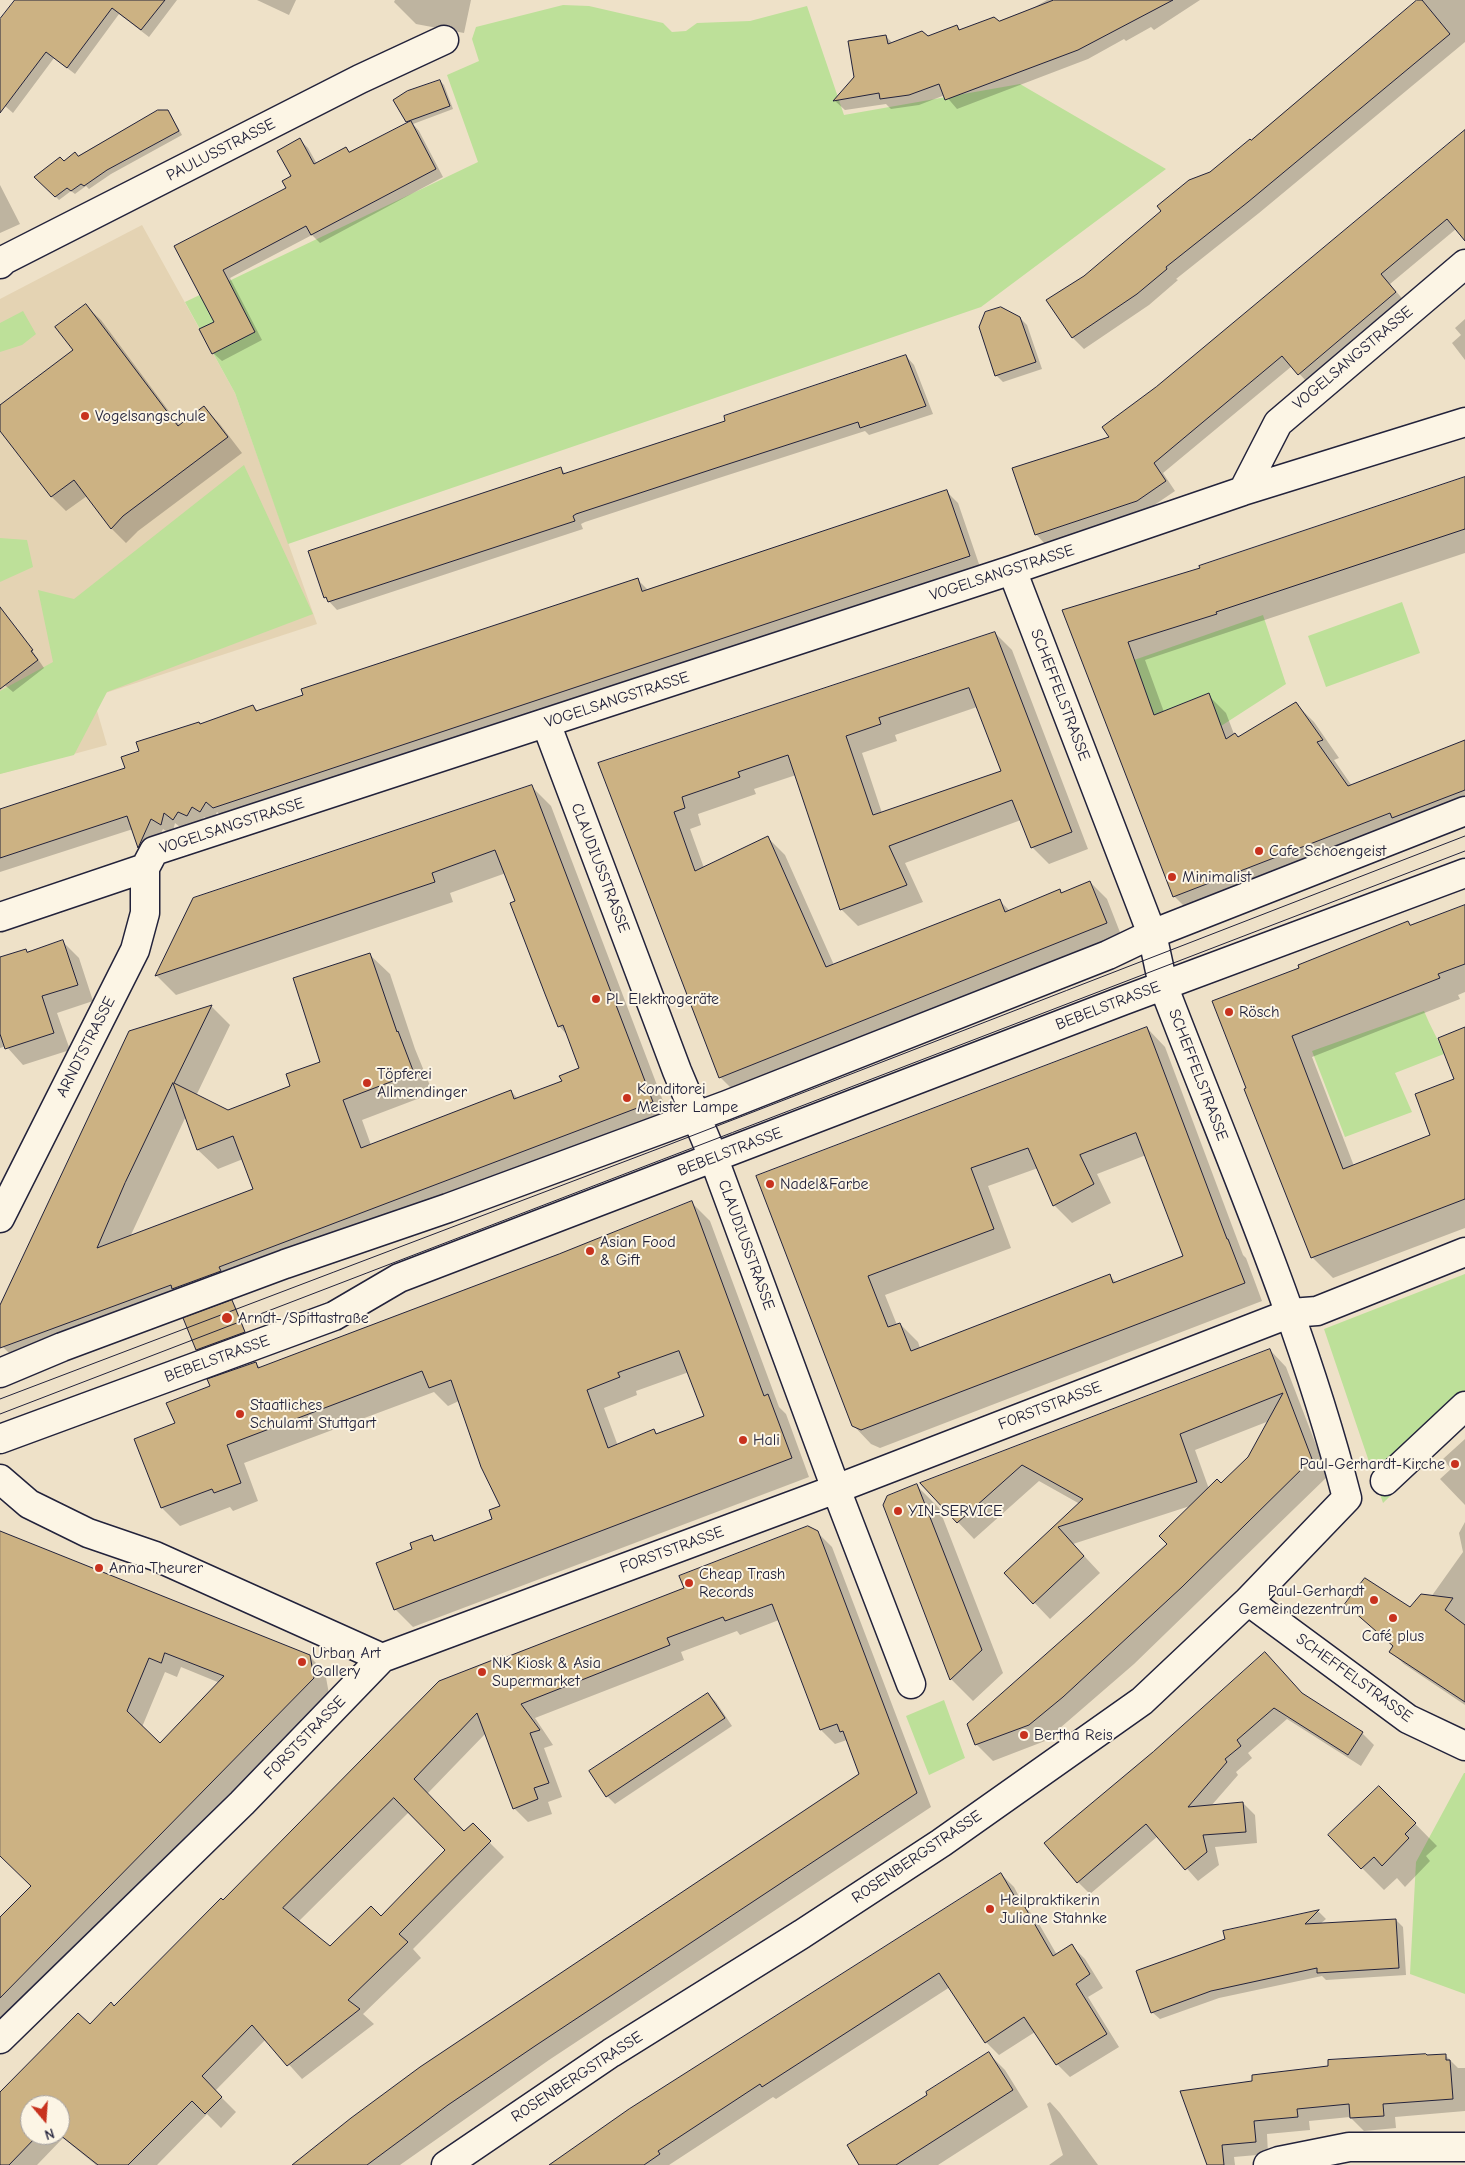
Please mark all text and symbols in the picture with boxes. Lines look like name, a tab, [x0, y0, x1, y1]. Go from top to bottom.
street label: PAULUSSTRASSE	[163, 114, 279, 186]
street label: VOGELSANGSTRASSE	[1289, 302, 1417, 414]
place label: Vogelsangschule	[95, 406, 206, 426]
marker: Vogelsangschule	[79, 410, 91, 422]
street label: VOGELSANGSTRASSE	[927, 541, 1077, 605]
street label: SCHEFFELSTRASSE	[1026, 627, 1094, 763]
street label: VOGELSANGSTRASSE	[542, 668, 692, 732]
street label: VOGELSANGSTRASSE	[157, 794, 307, 858]
street label: CLAUDIUSSTRASSE	[566, 800, 634, 936]
place label: Cafe Schoengeist	[1269, 841, 1386, 861]
marker: Cafe Schoengeist	[1253, 845, 1265, 857]
place label: Minimalist	[1182, 867, 1251, 887]
marker: Minimalist	[1166, 871, 1178, 883]
street label: BEBELSTRASSE	[1053, 977, 1163, 1035]
place label: PL Elektrogeräte	[606, 989, 719, 1009]
street label: ARNDTSTRASSE	[52, 993, 120, 1101]
marker: PL Elektrogeräte	[590, 993, 602, 1005]
place label: Rösch	[1239, 1002, 1280, 1022]
marker: Rösch	[1223, 1006, 1235, 1018]
street label: SCHEFFELSTRASSE	[1164, 1007, 1232, 1143]
place label: Töpferei Allmendinger	[377, 1064, 467, 1102]
marker: Töpferei Allmendinger	[361, 1077, 373, 1089]
place label: Konditorei Meister Lampe	[637, 1079, 738, 1117]
marker: Konditorei Meister Lampe	[621, 1092, 633, 1104]
street label: BEBELSTRASSE	[675, 1123, 785, 1181]
place label: Nadel&Farbe	[780, 1174, 869, 1194]
street label: CLAUDIUSSTRASSE	[714, 1177, 778, 1313]
marker: Nadel&Farbe	[764, 1178, 776, 1190]
place label: Asian Food & Gift	[600, 1232, 676, 1270]
marker: Asian Food & Gift	[584, 1245, 596, 1257]
place label: Arndt-/Spittastraße	[238, 1308, 369, 1328]
marker: Arndt-/Spittastraße	[220, 1311, 234, 1325]
street label: BEBELSTRASSE	[162, 1331, 272, 1387]
street label: FORSTSTRASSE	[996, 1377, 1104, 1435]
place label: Staatliches Schulamt Stuttgart	[250, 1395, 376, 1433]
marker: Staatliches Schulamt Stuttgart	[234, 1408, 246, 1420]
place label: Hali	[753, 1430, 780, 1450]
marker: Hali	[737, 1434, 749, 1446]
place label: Paul-Gerhardt-Kirche	[1300, 1454, 1445, 1474]
marker: Paul-Gerhardt-Kirche	[1449, 1458, 1461, 1470]
place label: YIN-SERVICE	[908, 1501, 1003, 1521]
marker: YIN-SERVICE	[892, 1505, 904, 1517]
street label: FORSTSTRASSE	[617, 1522, 727, 1578]
place label: Anna Theurer	[109, 1558, 203, 1578]
marker: Anna Theurer	[93, 1562, 105, 1574]
place label: Cheap Trash Records	[699, 1564, 785, 1602]
marker: Cheap Trash Records	[683, 1577, 695, 1589]
place label: Paul-Gerhardt Gemeindezentrum	[1239, 1581, 1364, 1619]
marker: Paul-Gerhardt Gemeindezentrum	[1368, 1594, 1380, 1606]
marker: Café plus	[1387, 1612, 1399, 1624]
place label: Café plus	[1362, 1626, 1424, 1646]
street label: SCHEFFELSTRASSE	[1292, 1629, 1416, 1727]
place label: Urban Art Gallery	[312, 1643, 381, 1681]
place label: NK Kiosk & Asia Supermarket	[492, 1653, 601, 1691]
marker: Urban Art Gallery	[296, 1656, 308, 1668]
marker: NK Kiosk & Asia Supermarket	[476, 1666, 488, 1678]
street label: FORSTSTRASSE	[260, 1692, 350, 1784]
place label: Bertha Reis	[1034, 1725, 1113, 1745]
marker: Bertha Reis	[1018, 1729, 1030, 1741]
street label: ROSENBERGSTRASSE	[848, 1806, 986, 1908]
place label: Heilpraktikerin Juliane Stahnke	[1000, 1890, 1107, 1928]
marker: Heilpraktikerin Juliane Stahnke	[984, 1903, 996, 1915]
street label: ROSENBERGSTRASSE	[508, 2027, 646, 2127]
north arrow	[20, 2095, 70, 2145]
text: N	[43, 2124, 56, 2143]

